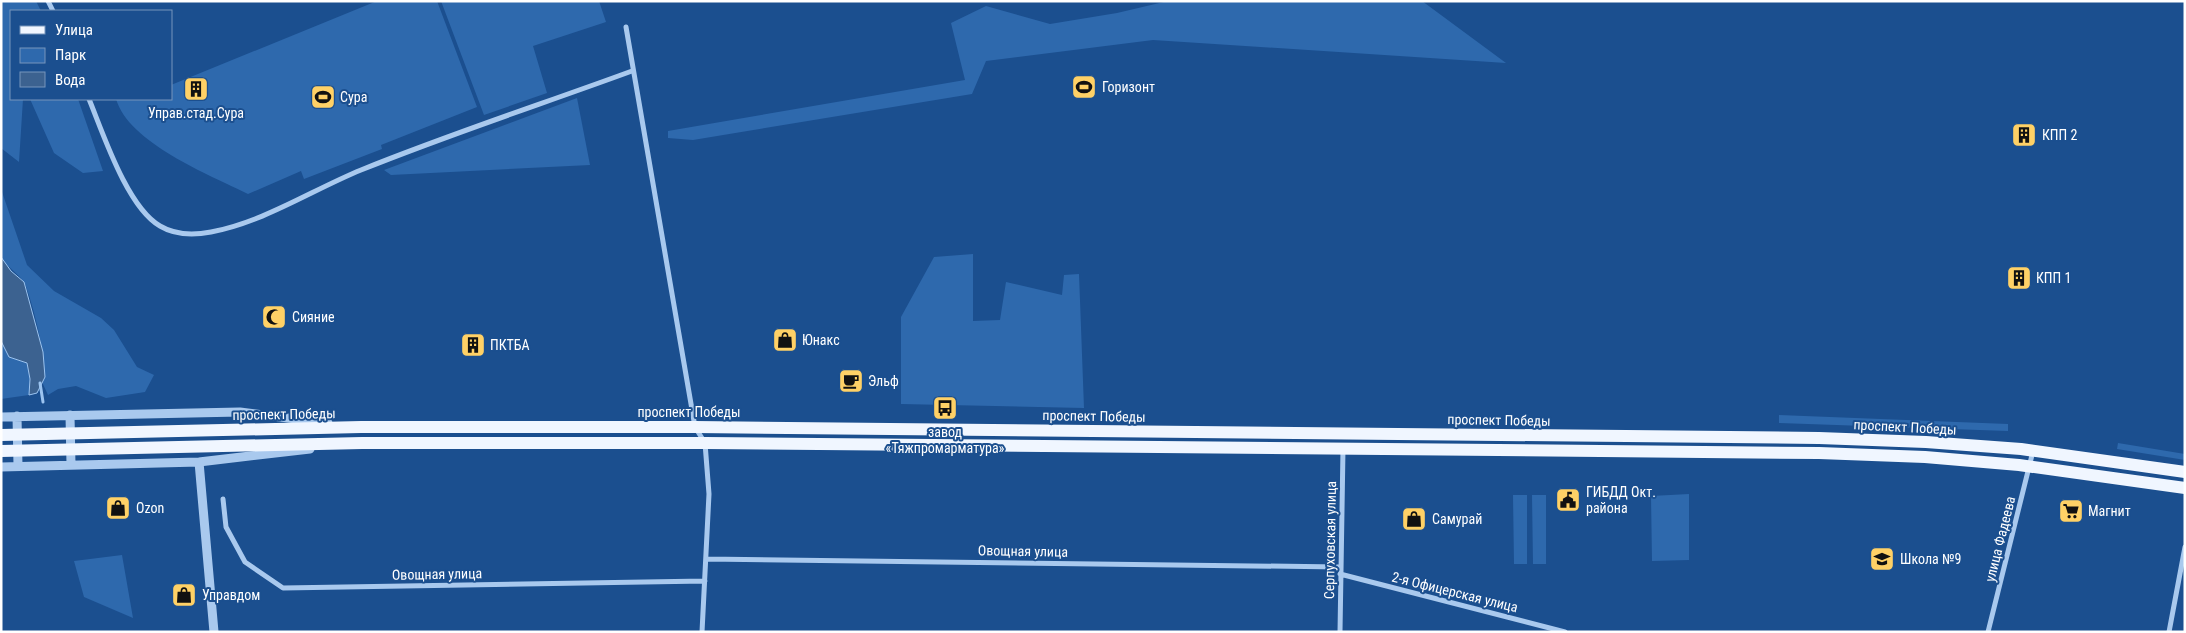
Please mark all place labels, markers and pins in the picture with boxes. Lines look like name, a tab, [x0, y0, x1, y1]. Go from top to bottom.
sports icon: Горизонт	[1071, 74, 1097, 100]
building icon: Управ.стад.Сура	[183, 76, 209, 102]
place label: Горизонт	[1102, 79, 1155, 95]
sports icon: Сура	[310, 84, 336, 110]
place label: Сура	[340, 89, 367, 105]
place label: Управ.стад.Сура	[148, 105, 244, 121]
building icon: КПП 2	[2011, 122, 2037, 148]
place label: КПП 2	[2042, 127, 2077, 143]
building icon: КПП 1	[2006, 265, 2032, 291]
place label: КПП 1	[2036, 270, 2071, 286]
mosque icon: Сияние	[261, 304, 287, 330]
place label: Сияние	[292, 309, 335, 325]
shop icon: Юнакс	[772, 327, 798, 353]
building icon: ПКТБА	[460, 332, 486, 358]
place label: Юнакс	[802, 332, 840, 348]
place label: ПКТБА	[490, 337, 530, 353]
cafe icon: Эльф	[838, 368, 864, 394]
place label: Эльф	[868, 373, 899, 389]
bus stop icon: завод «Тяжпромарматура»	[932, 395, 958, 421]
place label: завод «Тяжпромарматура»	[886, 424, 1005, 456]
place label: ГИБДД Окт. района	[1586, 484, 1656, 516]
public building icon: ГИБДД Окт. района	[1555, 487, 1581, 513]
shop icon: Ozon	[105, 495, 131, 521]
supermarket icon: Магнит	[2058, 498, 2084, 524]
place label: Ozon	[136, 500, 164, 516]
place label: Магнит	[2088, 503, 2131, 519]
shop icon: Самурай	[1401, 506, 1427, 532]
place label: Самурай	[1432, 511, 1482, 527]
school or university icon: Школа №9	[1869, 546, 1895, 572]
place label: Школа №9	[1900, 551, 1961, 567]
shop icon: Управдом	[171, 582, 197, 608]
place label: Управдом	[202, 587, 260, 603]

